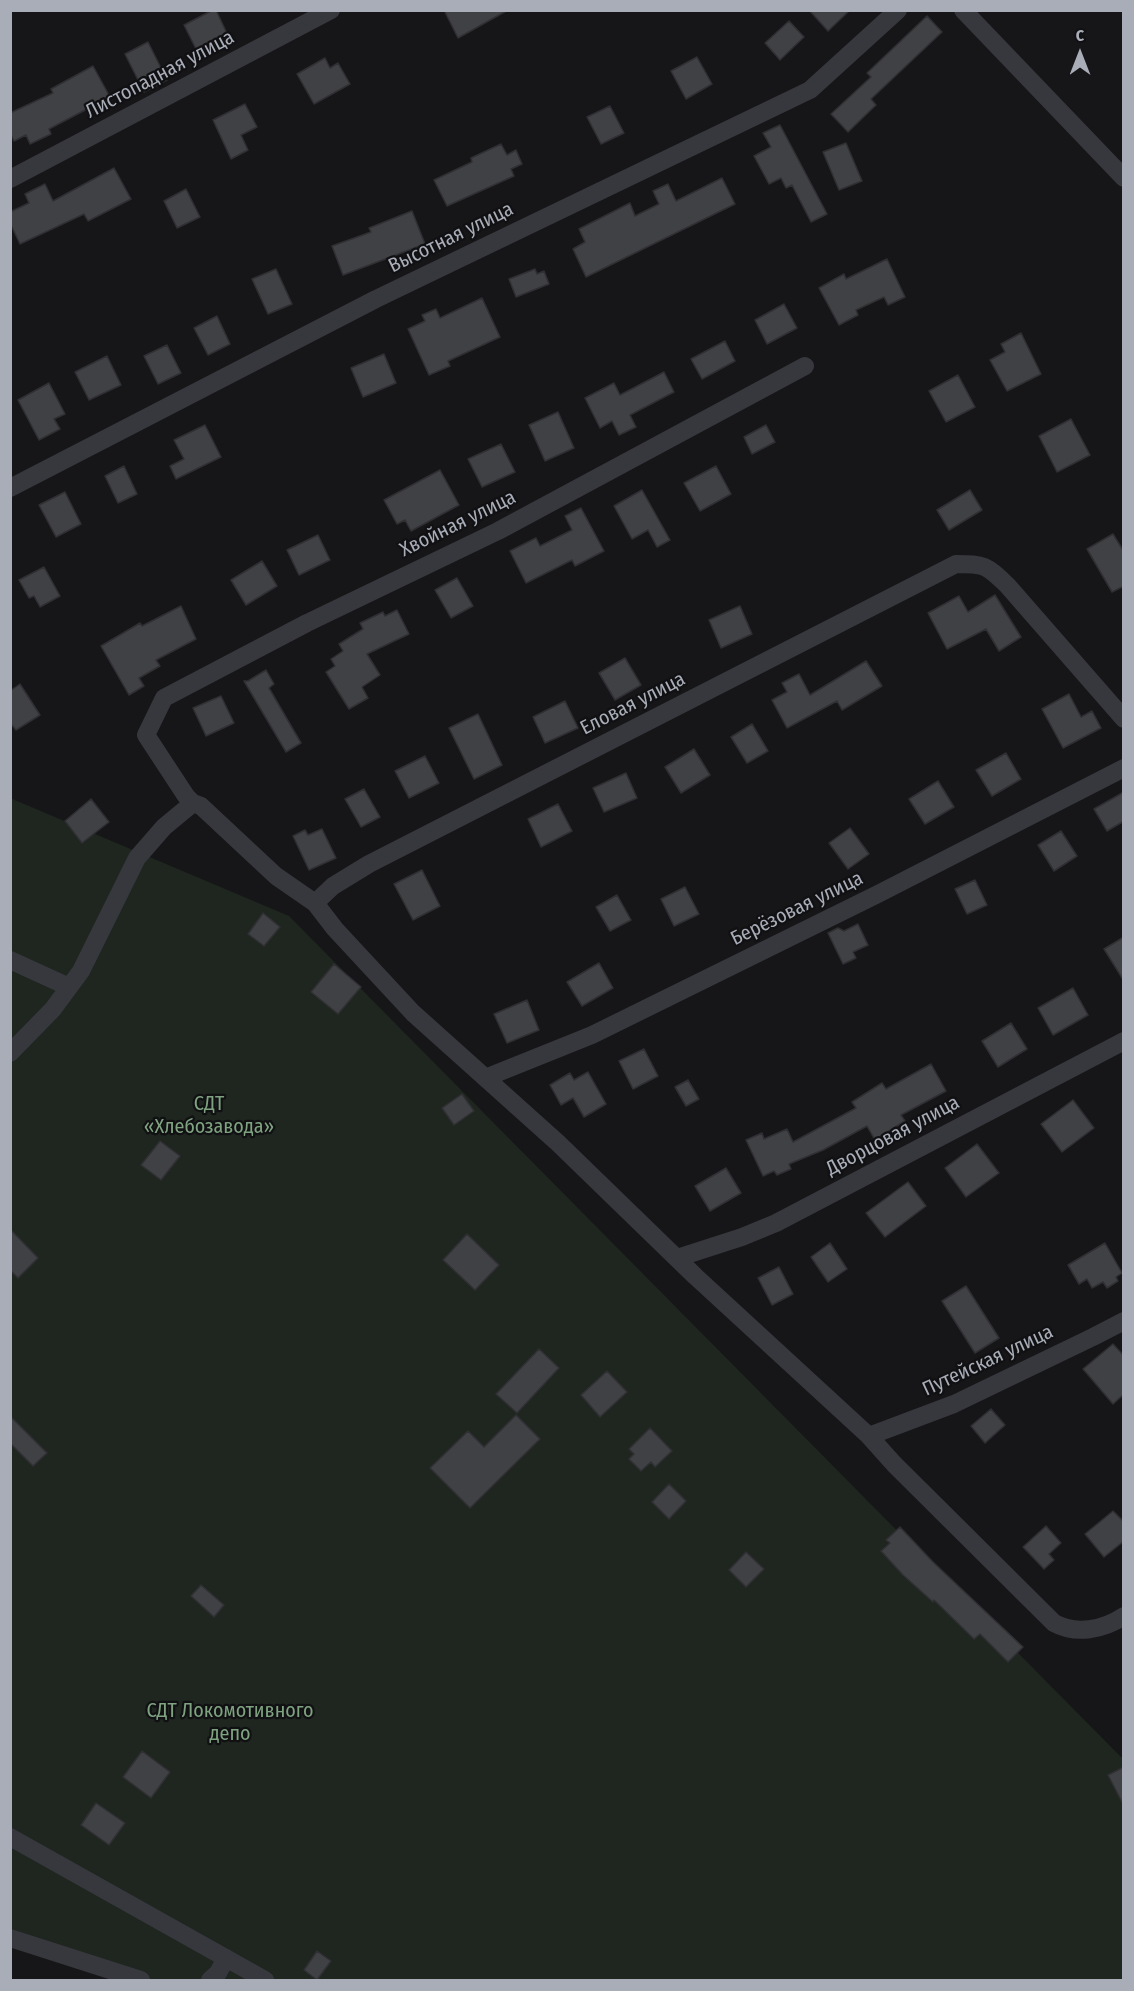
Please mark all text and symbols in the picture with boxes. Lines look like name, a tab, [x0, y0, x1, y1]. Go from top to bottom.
north arrow	[1050, 24, 1110, 84]
street label: Листопадная улица	[82, 26, 238, 124]
text: С	[1076, 26, 1084, 45]
street label: Высотная улица	[385, 197, 517, 279]
street label: Хвойная улица	[396, 486, 520, 562]
street label: Еловая улица	[577, 667, 689, 741]
street label: Берёзовая улица	[727, 867, 867, 951]
street label: Дворцовая улица	[822, 1091, 964, 1181]
park label: СДТ «Хлебозавода»	[144, 1092, 274, 1139]
street label: Путейская улица	[919, 1320, 1057, 1402]
park label: СДТ Локомотивного депо	[146, 1699, 314, 1746]

